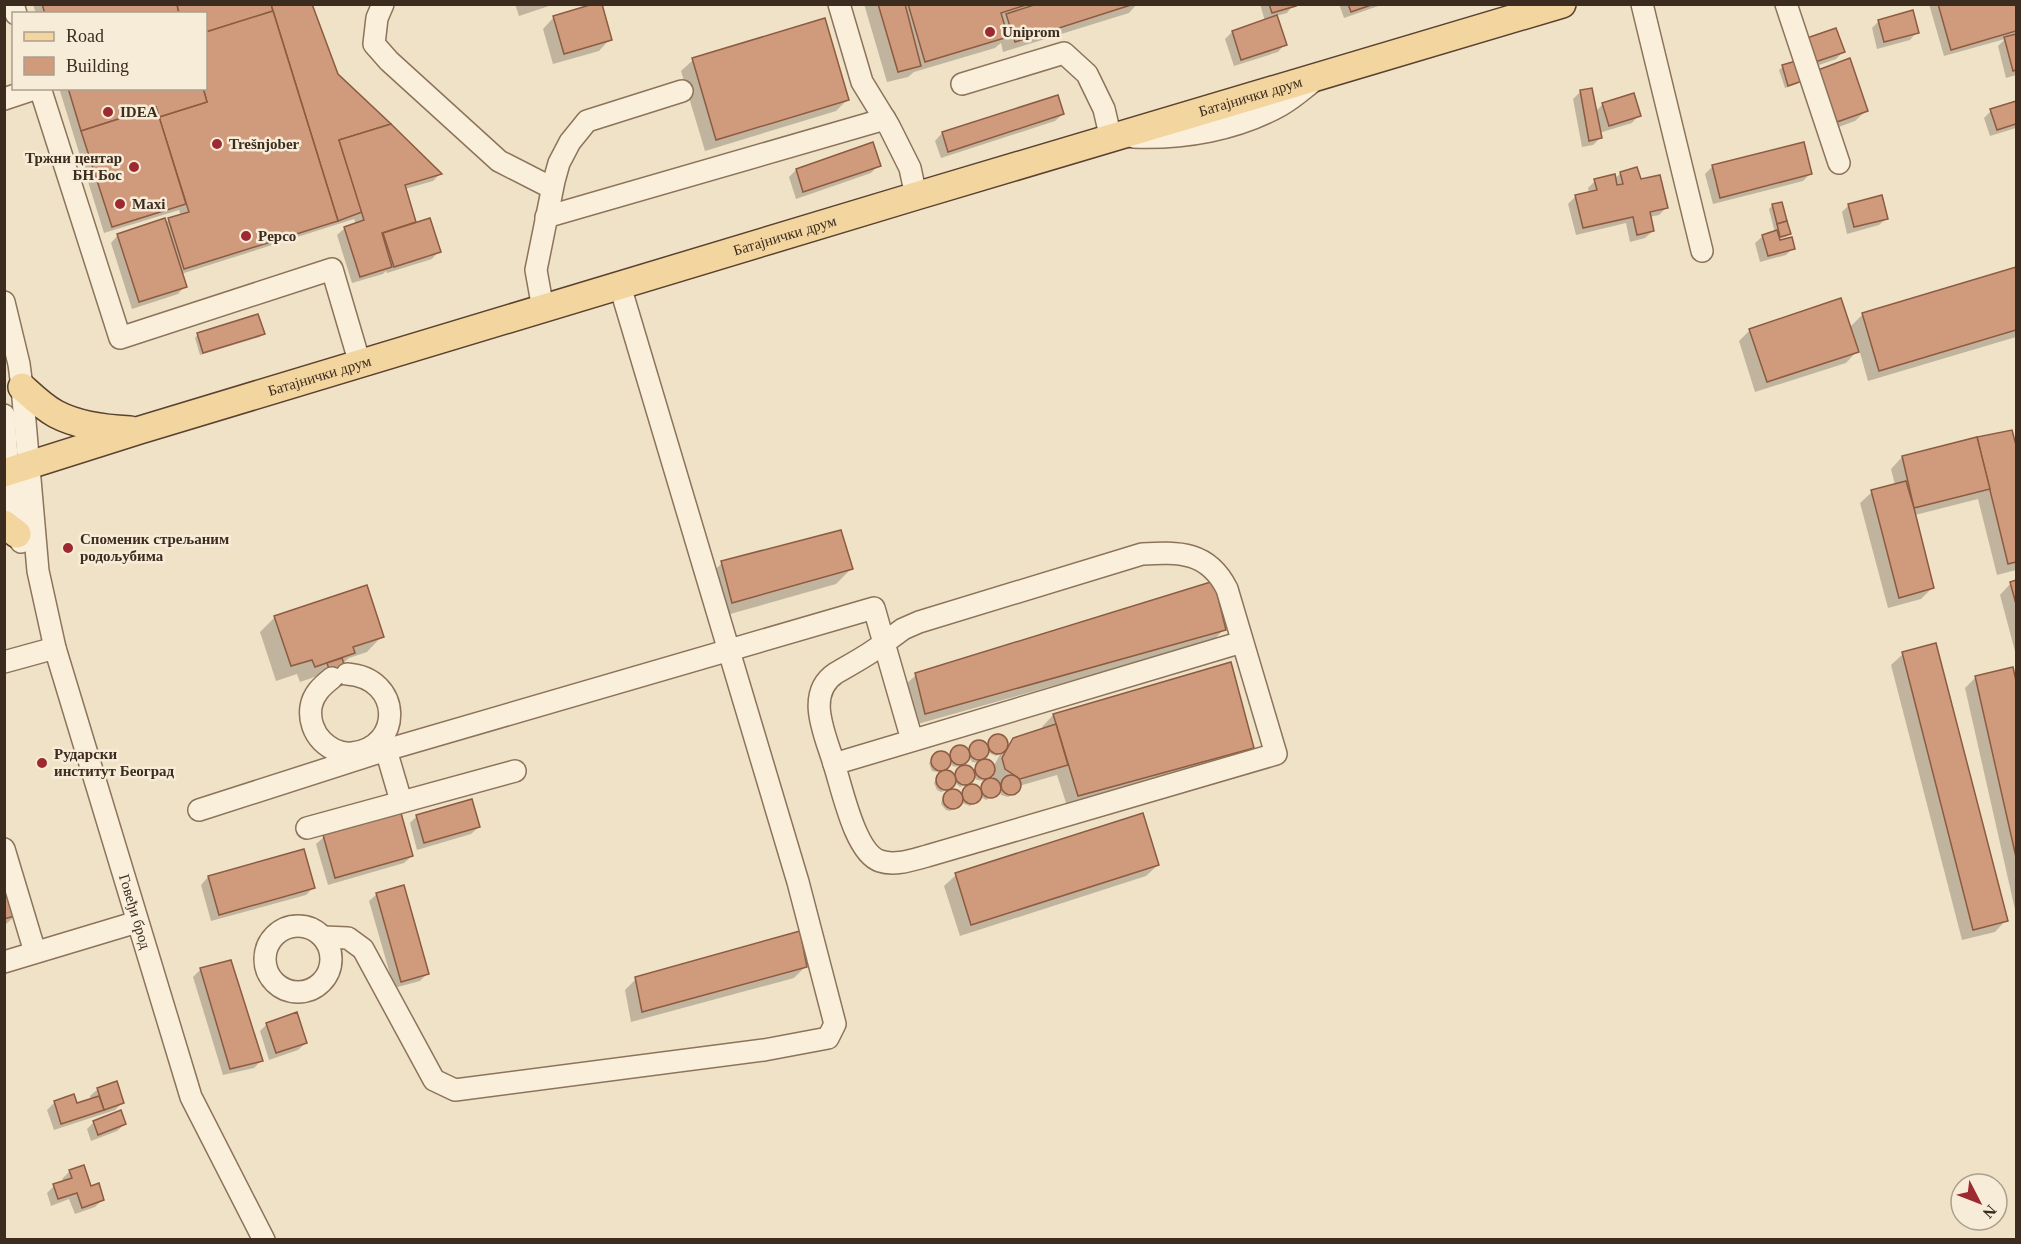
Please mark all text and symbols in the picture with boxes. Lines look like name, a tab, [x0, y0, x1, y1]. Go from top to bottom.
legend	[12, 12, 207, 90]
place label: Uniprom	[1002, 24, 1061, 40]
marker: Uniprom	[983, 25, 997, 39]
text: Road	[66, 26, 104, 46]
text: Building	[66, 56, 129, 76]
street label: Батајнички друм	[1197, 74, 1304, 120]
place label: IDEA	[120, 104, 158, 120]
marker: IDEA	[101, 105, 115, 119]
place label: Trešnjober	[229, 136, 300, 152]
marker: Trešnjober	[210, 137, 224, 151]
place label: Тржни центар БН Бос	[25, 150, 122, 183]
marker: Тржни центар БН Бос	[127, 160, 141, 174]
place label: Maxi	[132, 196, 165, 212]
marker: Maxi	[113, 197, 127, 211]
street label: Батајнички друм	[731, 212, 839, 259]
place label: Pepco	[258, 228, 296, 244]
marker: Pepco	[239, 229, 253, 243]
street label: Батајнички друм	[266, 353, 373, 399]
place label: Споменик стрељаним родољубима	[80, 531, 229, 564]
marker: Споменик стрељаним родољубима	[61, 541, 75, 555]
place label: Рударски институт Београд	[54, 746, 174, 779]
marker: Рударски институт Београд	[35, 756, 49, 770]
street label: Говеђи брод	[116, 872, 154, 951]
north arrow	[1949, 1172, 2009, 1232]
text: N	[1979, 1202, 2000, 1222]

